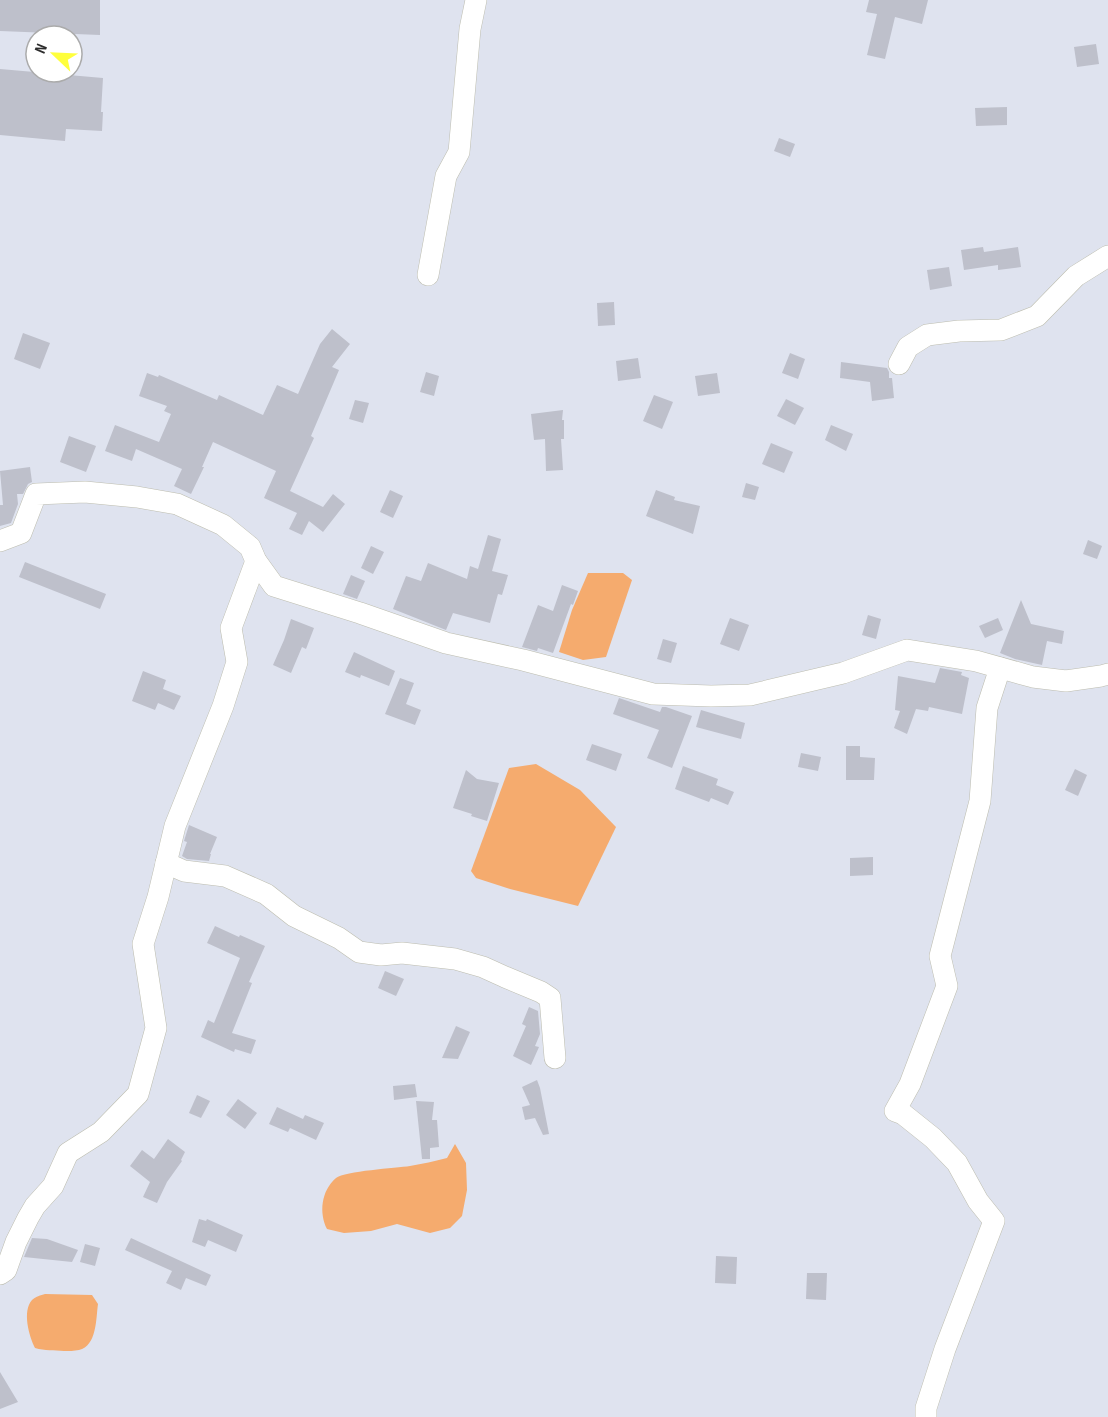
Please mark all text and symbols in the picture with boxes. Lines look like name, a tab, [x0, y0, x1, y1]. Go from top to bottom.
north arrow	[24, 24, 84, 84]
text: N	[31, 41, 52, 56]

